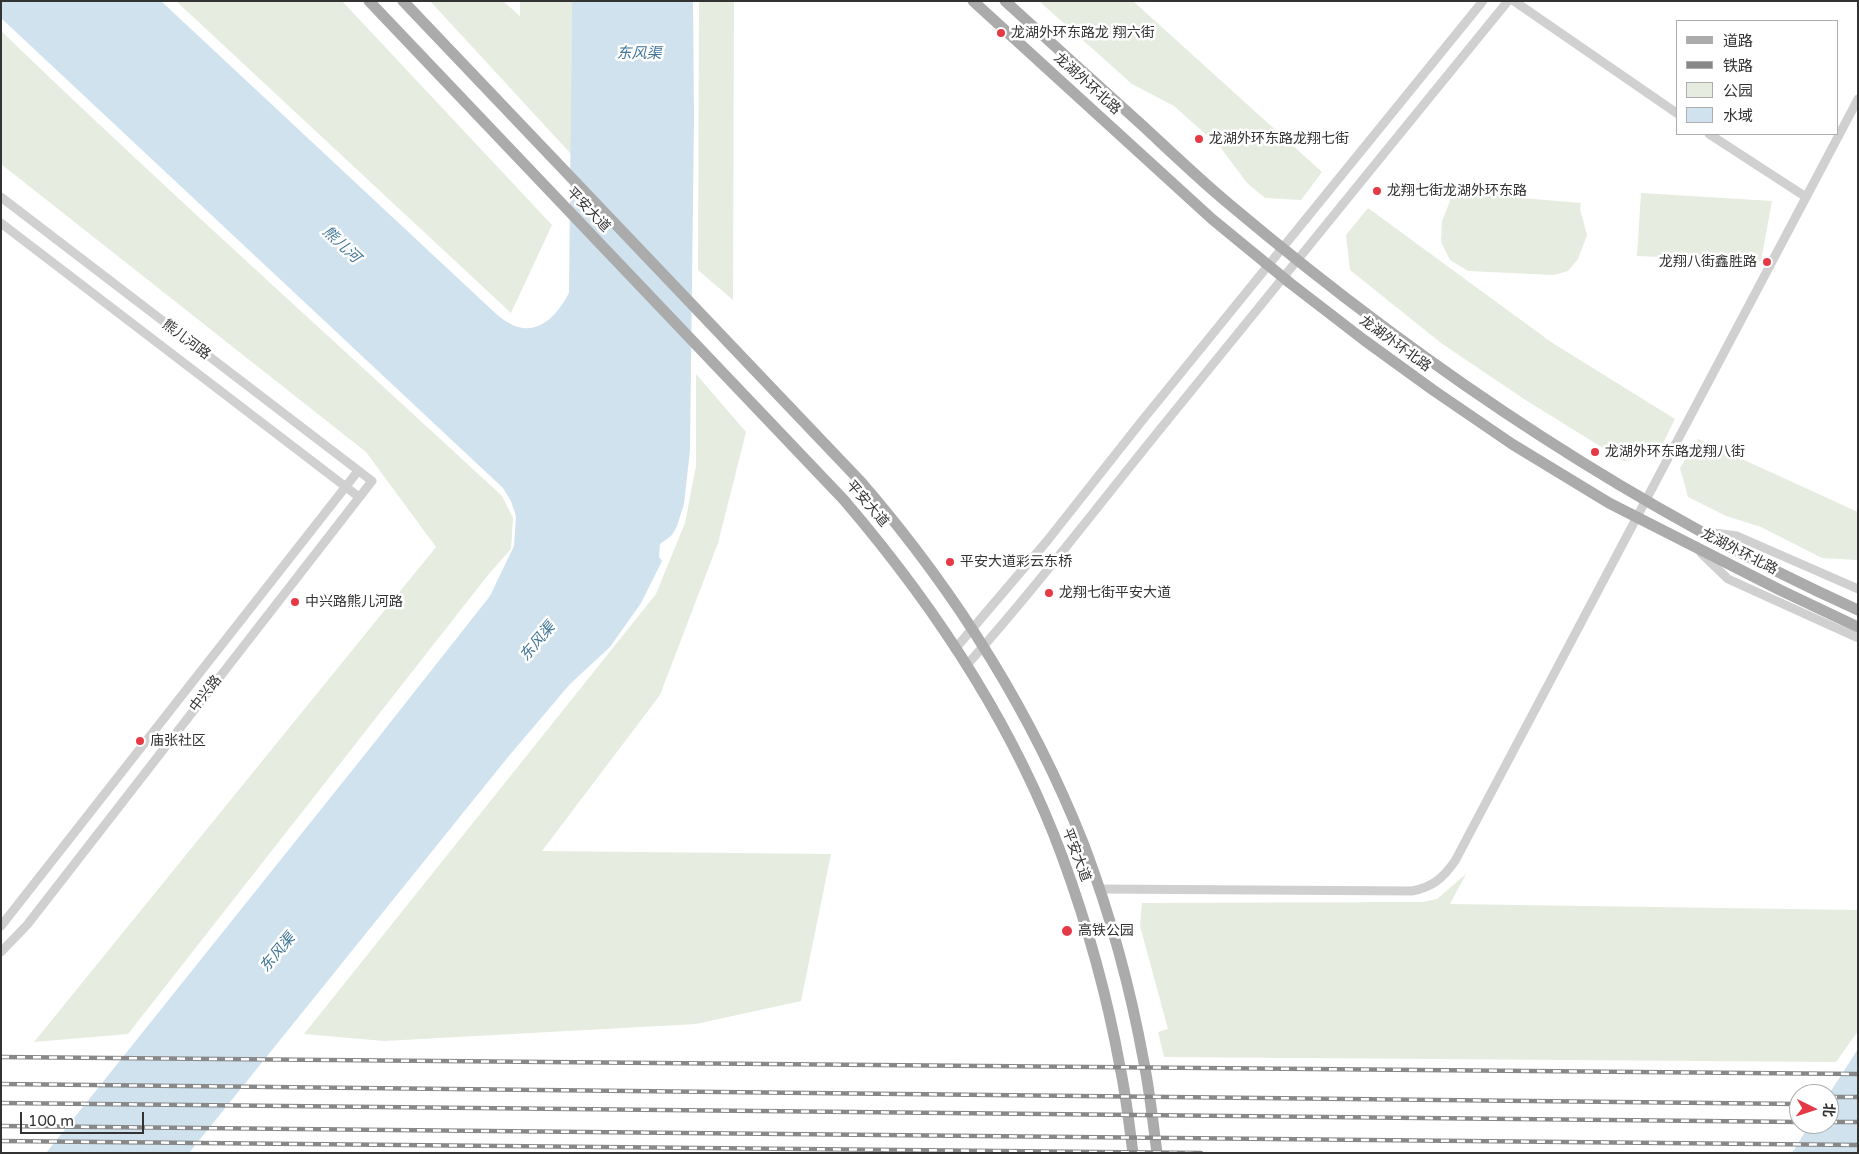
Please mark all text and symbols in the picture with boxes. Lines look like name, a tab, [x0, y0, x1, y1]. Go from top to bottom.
legend	[1676, 20, 1839, 135]
place label: 龙湖外环东路龙 翔六街	[1011, 25, 1155, 41]
marker: 龙湖外环东路龙 翔六街	[995, 27, 1007, 39]
text: 道路	[1723, 32, 1753, 50]
water label: 东风渠	[617, 45, 661, 63]
street label: 龙湖外环北路	[1050, 50, 1124, 118]
text: 铁路	[1723, 57, 1753, 75]
text: 公园	[1723, 82, 1753, 100]
text: 水域	[1723, 107, 1753, 125]
place label: 龙湖外环东路龙翔七街	[1209, 131, 1349, 147]
marker: 龙湖外环东路龙翔七街	[1193, 133, 1205, 145]
place label: 龙翔七街龙湖外环东路	[1387, 183, 1527, 199]
street label: 平安大道	[563, 184, 613, 236]
marker: 龙翔七街龙湖外环东路	[1371, 185, 1383, 197]
water label: 熊儿河	[318, 223, 364, 267]
place label: 龙翔八街鑫胜路	[1659, 254, 1757, 270]
marker: 龙翔八街鑫胜路	[1761, 256, 1773, 268]
street label: 龙湖外环北路	[1356, 313, 1434, 375]
street label: 熊儿河路	[159, 316, 213, 364]
place label: 龙湖外环东路龙翔八街	[1605, 444, 1745, 460]
marker: 龙湖外环东路龙翔八街	[1589, 446, 1601, 458]
street label: 平安大道	[842, 477, 892, 531]
street label: 龙湖外环北路	[1698, 525, 1780, 579]
place label: 平安大道彩云东桥	[960, 554, 1072, 570]
marker: 平安大道彩云东桥	[944, 556, 956, 568]
place label: 龙翔七街平安大道	[1059, 585, 1171, 601]
marker: 龙翔七街平安大道	[1043, 587, 1055, 599]
place label: 中兴路熊儿河路	[305, 594, 403, 610]
marker: 中兴路熊儿河路	[289, 596, 301, 608]
water label: 东风渠	[517, 619, 559, 665]
street label: 中兴路	[186, 672, 226, 716]
place label: 庙张社区	[150, 733, 206, 749]
marker: 庙张社区	[134, 735, 146, 747]
street label: 平安大道	[1058, 826, 1094, 884]
place label: 高铁公园	[1078, 923, 1134, 939]
marker: 高铁公园	[1060, 924, 1074, 938]
water label: 东风渠	[257, 930, 299, 976]
north arrow	[1789, 1084, 1839, 1134]
scale bar	[22, 1102, 146, 1134]
text: 北	[1819, 1102, 1837, 1118]
text: 100 m	[28, 1112, 74, 1130]

